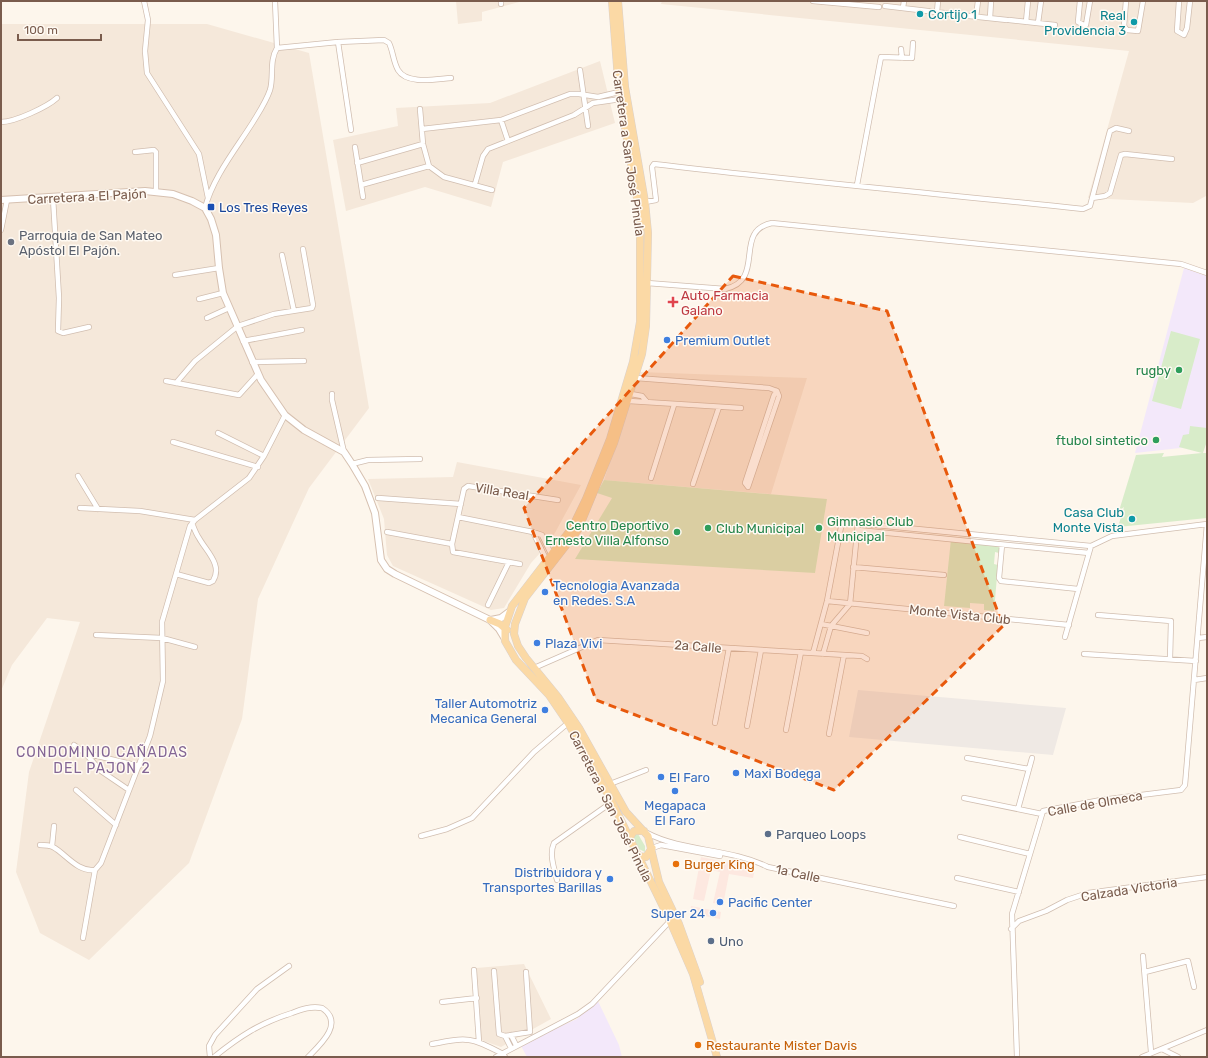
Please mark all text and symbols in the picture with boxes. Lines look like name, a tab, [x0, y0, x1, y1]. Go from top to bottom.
place label: Cortijo 1	[928, 7, 977, 22]
place label: Real Providencia 3	[1044, 8, 1126, 38]
marker: Cortijo 1	[915, 9, 925, 19]
scale bar	[18, 16, 101, 42]
marker: Real Providencia 3	[1129, 17, 1139, 27]
text: 100 m	[24, 23, 58, 37]
street label: Carretera a San José Pinula	[609, 69, 648, 237]
street label: Carretera a El Pajón	[27, 186, 147, 207]
place label: Los Tres Reyes	[219, 200, 308, 215]
marker: Los Tres Reyes	[206, 202, 216, 212]
place label: Parroquia de San Mateo Apóstol El Pajón.	[19, 228, 162, 258]
marker: Parroquia de San Mateo Apóstol El Pajón.	[6, 237, 16, 247]
place label: Auto Farmacia Galano	[681, 288, 769, 318]
marker: Auto Farmacia Galano	[668, 297, 678, 307]
place label: Premium Outlet	[675, 333, 770, 348]
marker: Premium Outlet	[662, 335, 672, 345]
place label: rugby	[1136, 363, 1171, 379]
marker: rugby	[1174, 365, 1184, 375]
place label: ftubol sintetico	[1056, 433, 1148, 448]
marker: ftubol sintetico	[1151, 435, 1161, 445]
street label: Villa Real	[474, 480, 530, 503]
place label: Casa Club Monte Vista	[1053, 505, 1124, 535]
place label: Gimnasio Club Municipal	[827, 514, 914, 544]
marker: Casa Club Monte Vista	[1127, 514, 1137, 524]
place label: Centro Deportivo Ernesto Villa Alfonso	[545, 518, 669, 548]
place label: Club Municipal	[716, 521, 804, 536]
marker: Club Municipal	[703, 523, 713, 533]
marker: Gimnasio Club Municipal	[814, 523, 824, 533]
marker: Centro Deportivo Ernesto Villa Alfonso	[672, 527, 682, 537]
place label: Tecnologia Avanzada en Redes. S.A	[553, 578, 680, 608]
marker: Tecnologia Avanzada en Redes. S.A	[540, 587, 550, 597]
street label: Monte Vista Club	[909, 602, 1012, 627]
place label: Plaza Vivi	[545, 636, 602, 651]
street label: 2a Calle	[674, 637, 722, 656]
marker: Plaza Vivi	[532, 638, 542, 648]
place label: Taller Automotriz Mecanica General	[430, 696, 537, 726]
marker: Taller Automotriz Mecanica General	[540, 705, 550, 715]
street label: Carretera a San José Pinula	[566, 728, 655, 884]
district label: CONDOMINIO CAÑADAS DEL PAJON 2	[16, 743, 188, 777]
place label: Maxi Bodega	[744, 766, 821, 782]
marker: Maxi Bodega	[731, 768, 741, 778]
place label: El Faro	[669, 770, 710, 785]
marker: El Faro	[656, 772, 666, 782]
marker: Megapaca El Faro	[670, 786, 680, 796]
street label: Calle de Olmeca	[1047, 788, 1144, 819]
place label: Megapaca El Faro	[644, 798, 706, 828]
place label: Parqueo Loops	[776, 827, 867, 842]
marker: Parqueo Loops	[763, 829, 773, 839]
place label: Burger King	[684, 857, 755, 873]
marker: Burger King	[671, 859, 681, 869]
street label: 1a Calle	[774, 861, 822, 886]
place label: Distribuidora y Transportes Barillas	[483, 865, 602, 895]
marker: Distribuidora y Transportes Barillas	[605, 874, 615, 884]
street label: Calzada Victoria	[1080, 874, 1178, 904]
place label: Pacific Center	[728, 895, 812, 910]
marker: Pacific Center	[715, 897, 725, 907]
place label: Super 24	[651, 906, 705, 921]
marker: Super 24	[708, 908, 718, 918]
place label: Uno	[719, 934, 743, 949]
marker: Uno	[706, 936, 716, 946]
place label: Restaurante Mister Davis	[706, 1038, 857, 1053]
marker: Restaurante Mister Davis	[693, 1040, 703, 1050]

